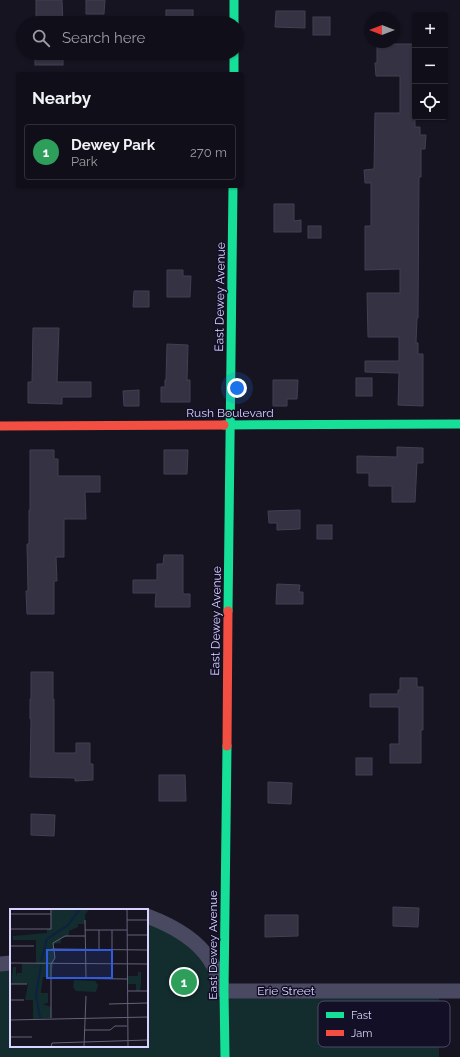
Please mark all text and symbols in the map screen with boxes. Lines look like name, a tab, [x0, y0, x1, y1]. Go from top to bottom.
north arrow	[364, 12, 400, 48]
map controls	[412, 12, 448, 120]
button: +	[412, 12, 448, 48]
search box	[16, 16, 244, 60]
icon: search	[30, 27, 52, 49]
text: Search here	[62, 29, 145, 47]
button: −	[412, 48, 448, 84]
button: locate	[412, 84, 448, 120]
text: Nearby	[32, 88, 91, 108]
text: Dewey Park	[71, 136, 155, 154]
text: 1	[43, 145, 49, 160]
text: 270 m	[190, 145, 227, 160]
text: Park	[71, 154, 98, 169]
street label: East Dewey Avenue	[212, 242, 228, 352]
your location	[227, 378, 247, 398]
street label: Rush Boulevard	[186, 406, 274, 420]
street label: East Dewey Avenue	[208, 566, 224, 676]
street label: East Dewey Avenue	[206, 890, 220, 1000]
inset map	[10, 909, 148, 1047]
pin: 1	[171, 967, 197, 997]
street label: Erie Street	[257, 984, 315, 998]
legend	[318, 1001, 450, 1047]
text: Fast	[351, 1009, 372, 1022]
text: Jam	[351, 1027, 372, 1040]

